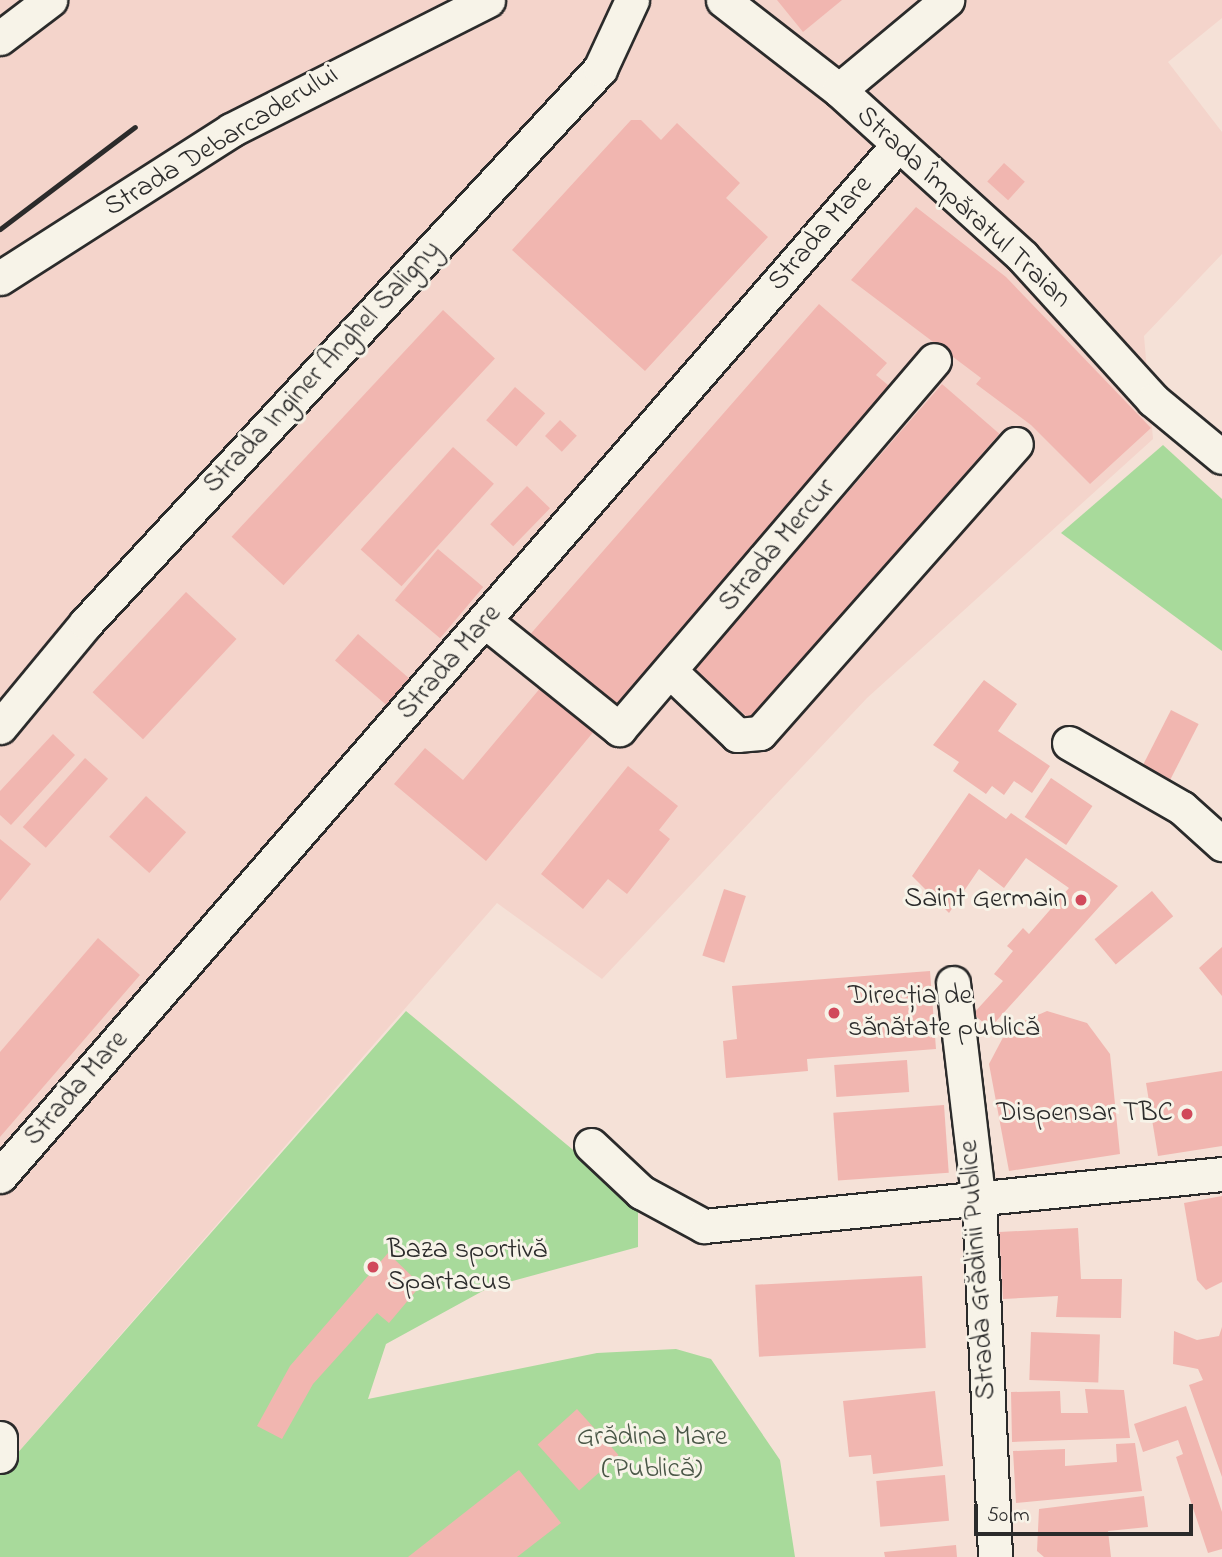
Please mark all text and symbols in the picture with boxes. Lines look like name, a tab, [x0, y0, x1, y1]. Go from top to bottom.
street label: Strada Debarcaderului	[99, 59, 345, 225]
street label: Strada Împăratul Traian	[849, 100, 1077, 316]
street label: Strada Mare	[762, 169, 880, 299]
street label: Strada Inginer Anghel Saligny	[197, 234, 449, 502]
street label: Strada Mercur	[712, 472, 844, 620]
street label: Strada Mare	[391, 598, 509, 728]
place label: Saint Germain	[904, 883, 1067, 917]
marker: Saint Germain	[1073, 892, 1089, 908]
place label: Direcția de sănătate publică	[848, 980, 1039, 1046]
marker: Direcția de sănătate publică	[826, 1005, 842, 1021]
street label: Strada Mare	[18, 1024, 136, 1154]
place label: Dispensar TBC	[996, 1097, 1173, 1131]
marker: Dispensar TBC	[1179, 1106, 1195, 1122]
street label: Strada Grădinii Publice	[953, 1139, 1005, 1401]
place label: Baza sportivă Spartacus	[387, 1234, 547, 1300]
marker: Baza sportivă Spartacus	[365, 1259, 381, 1275]
park label: Grădina Mare (Publică)	[577, 1421, 727, 1487]
scale bar	[977, 1490, 1196, 1534]
text: 50 m	[987, 1501, 1030, 1531]

